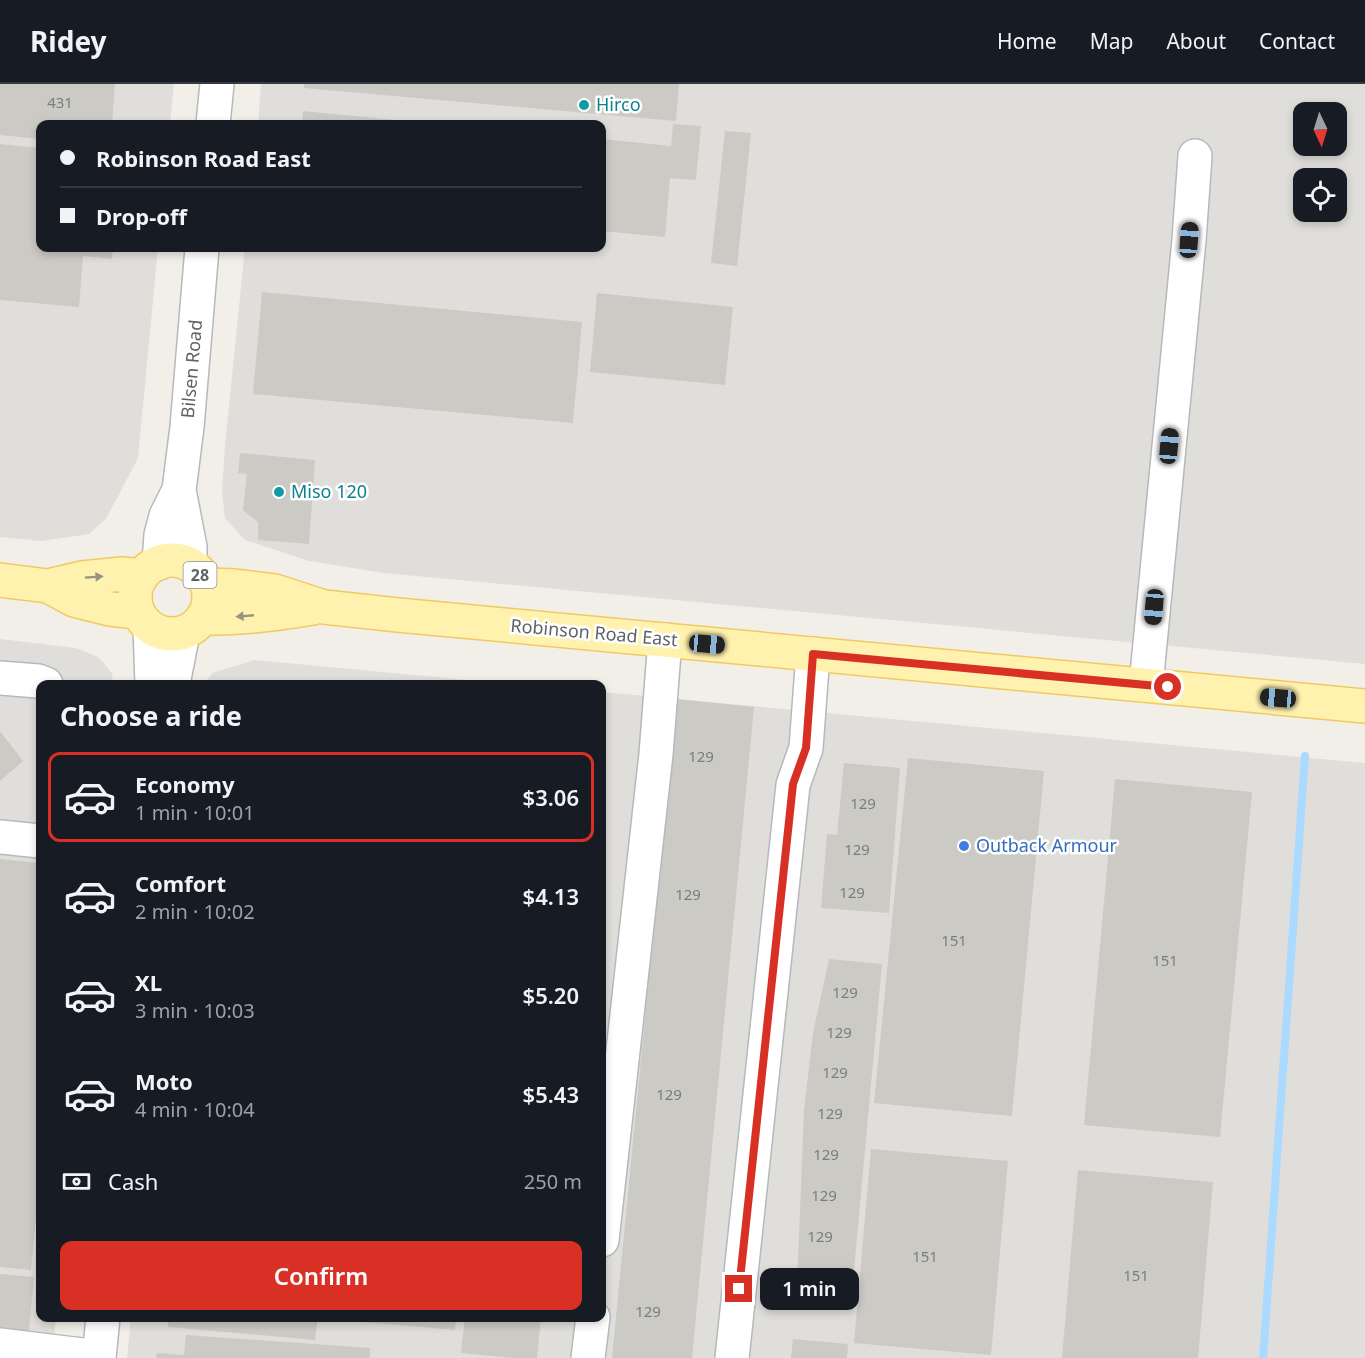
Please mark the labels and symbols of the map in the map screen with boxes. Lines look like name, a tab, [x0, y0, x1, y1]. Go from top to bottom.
house number: 431	[47, 92, 73, 112]
place label: Hirco	[596, 92, 641, 116]
marker: Hirco	[577, 98, 591, 112]
north arrow	[1293, 102, 1347, 156]
car	[1179, 221, 1199, 259]
street label: Bilsen Road	[175, 319, 207, 419]
car	[1158, 427, 1180, 465]
place label: Miso 120	[291, 479, 367, 503]
marker: Miso 120	[272, 485, 286, 499]
road number: 28	[184, 562, 216, 588]
one-way arrow	[85, 572, 104, 582]
car	[1143, 588, 1165, 626]
one-way arrow	[236, 611, 255, 621]
street label: Robinson Road East	[510, 613, 679, 651]
car	[688, 633, 726, 655]
route start	[1154, 673, 1181, 700]
car	[1259, 687, 1297, 709]
house number: 129	[688, 746, 714, 766]
house number: 129	[850, 793, 876, 813]
place label: Outback Armour	[976, 833, 1118, 857]
house number: 129	[844, 839, 870, 859]
marker: Outback Armour	[957, 839, 971, 853]
house number: 129	[839, 882, 865, 902]
house number: 129	[675, 884, 701, 904]
house number: 151	[941, 930, 967, 950]
house number: 151	[1152, 950, 1178, 970]
house number: 129	[832, 982, 858, 1002]
house number: 129	[826, 1022, 852, 1042]
house number: 129	[822, 1062, 848, 1082]
house number: 129	[656, 1084, 682, 1104]
house number: 129	[817, 1103, 843, 1123]
house number: 129	[813, 1144, 839, 1164]
house number: 129	[811, 1185, 837, 1205]
house number: 129	[807, 1226, 833, 1246]
house number: 151	[912, 1246, 938, 1266]
house number: 151	[1123, 1265, 1149, 1285]
callout: 1 min	[760, 1268, 859, 1310]
route end	[725, 1275, 752, 1302]
house number: 129	[635, 1301, 661, 1321]

